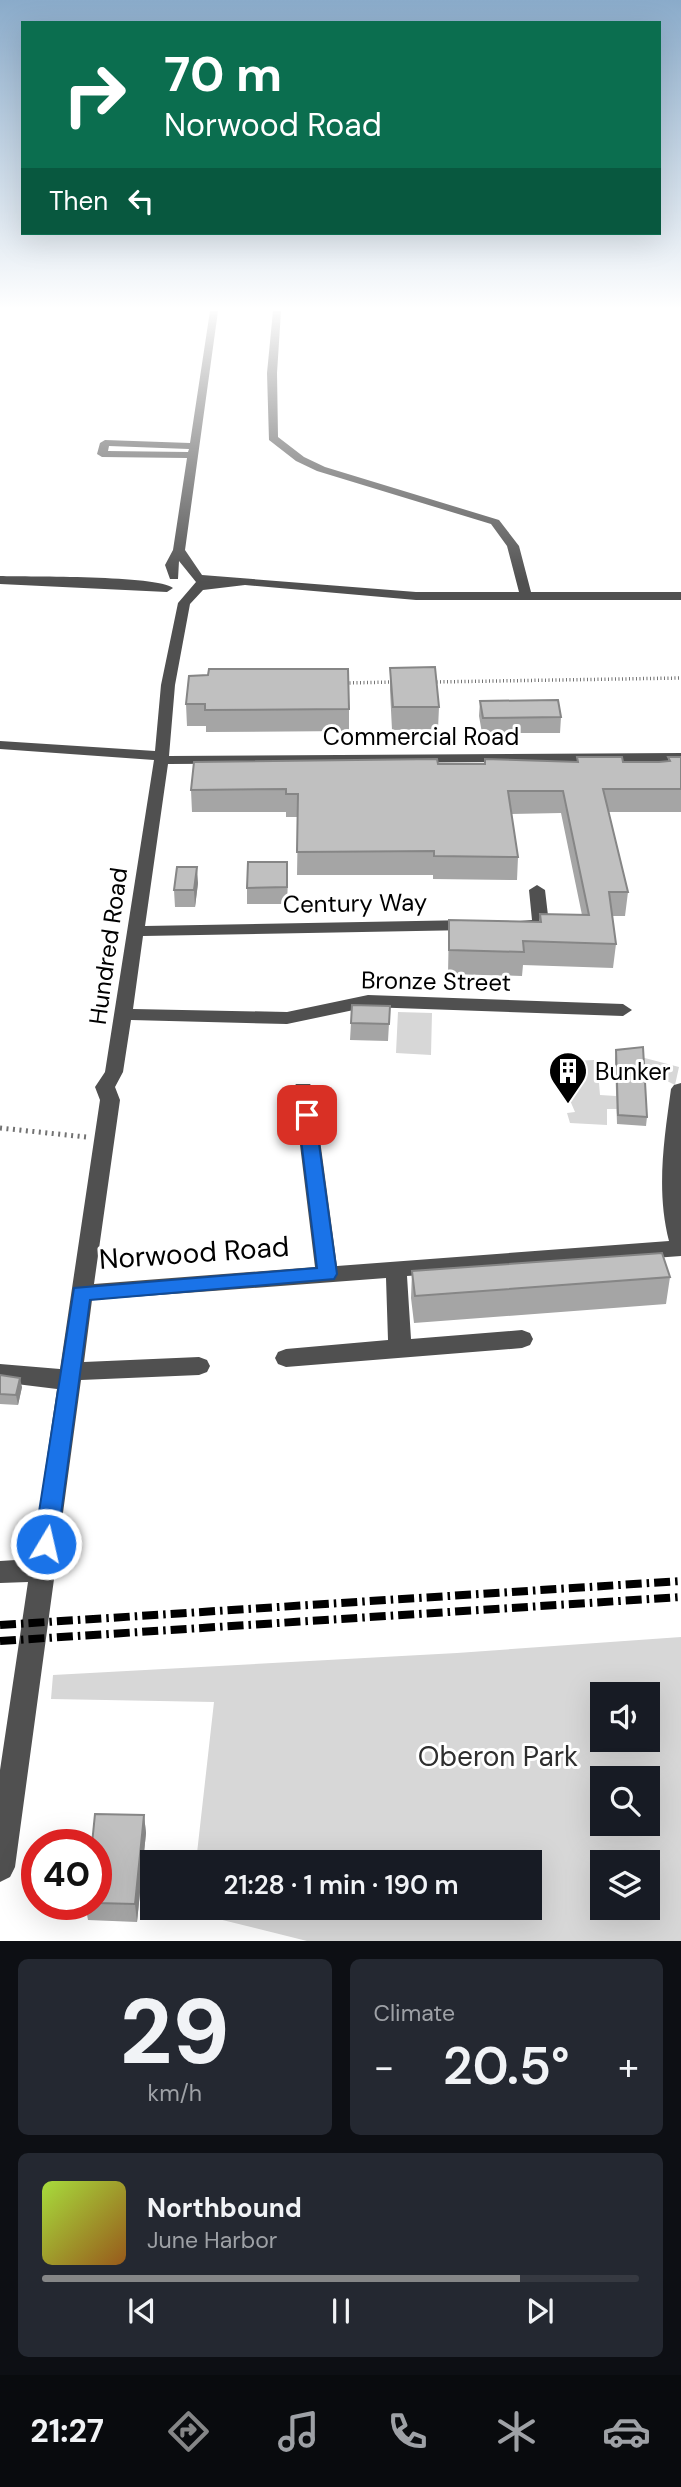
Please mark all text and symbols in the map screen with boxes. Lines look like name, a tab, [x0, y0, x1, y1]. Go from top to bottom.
text: 70 m	[164, 42, 282, 106]
icon: right	[49, 49, 140, 140]
text: Norwood Road	[164, 104, 382, 146]
icon: left	[122, 182, 160, 220]
text: Then	[49, 184, 108, 218]
street label: Commercial Road	[323, 721, 519, 752]
street label: Hundred Road	[82, 865, 134, 1027]
street label: Century Way	[282, 886, 428, 920]
street label: Bronze Street	[361, 964, 511, 998]
building icon: Bunker	[547, 1050, 589, 1105]
place label: Bunker	[595, 1056, 671, 1087]
pin	[277, 1085, 337, 1145]
icon: arrive	[288, 1096, 326, 1134]
street label: Norwood Road	[98, 1228, 290, 1278]
position arrow	[9, 1507, 83, 1581]
map controls	[590, 1682, 660, 1920]
button: sound	[590, 1682, 660, 1752]
park label: Oberon Park	[418, 1738, 578, 1775]
button: search	[590, 1766, 660, 1836]
speed limit sign: 40	[21, 1829, 112, 1920]
button: layers	[590, 1850, 660, 1920]
text: 21:28 · 1 min · 190 m	[223, 1868, 459, 1902]
text: 29	[120, 1973, 230, 2091]
text: Climate	[374, 1998, 455, 2028]
text: 20.5°	[443, 2032, 570, 2100]
text: −	[374, 2042, 394, 2092]
text: +	[618, 2042, 639, 2092]
text: km/h	[148, 2078, 202, 2108]
text: Northbound	[147, 2191, 302, 2225]
text: June Harbor	[147, 2225, 277, 2255]
icon: previous	[123, 2292, 161, 2330]
icon: pause	[322, 2292, 360, 2330]
icon: next	[521, 2292, 559, 2330]
icon: directions	[164, 2407, 213, 2456]
icon: music	[274, 2407, 323, 2456]
icon: phone	[383, 2407, 432, 2456]
icon: climate	[492, 2407, 541, 2456]
icon: car	[602, 2407, 651, 2456]
text: 21:27	[30, 2410, 104, 2452]

